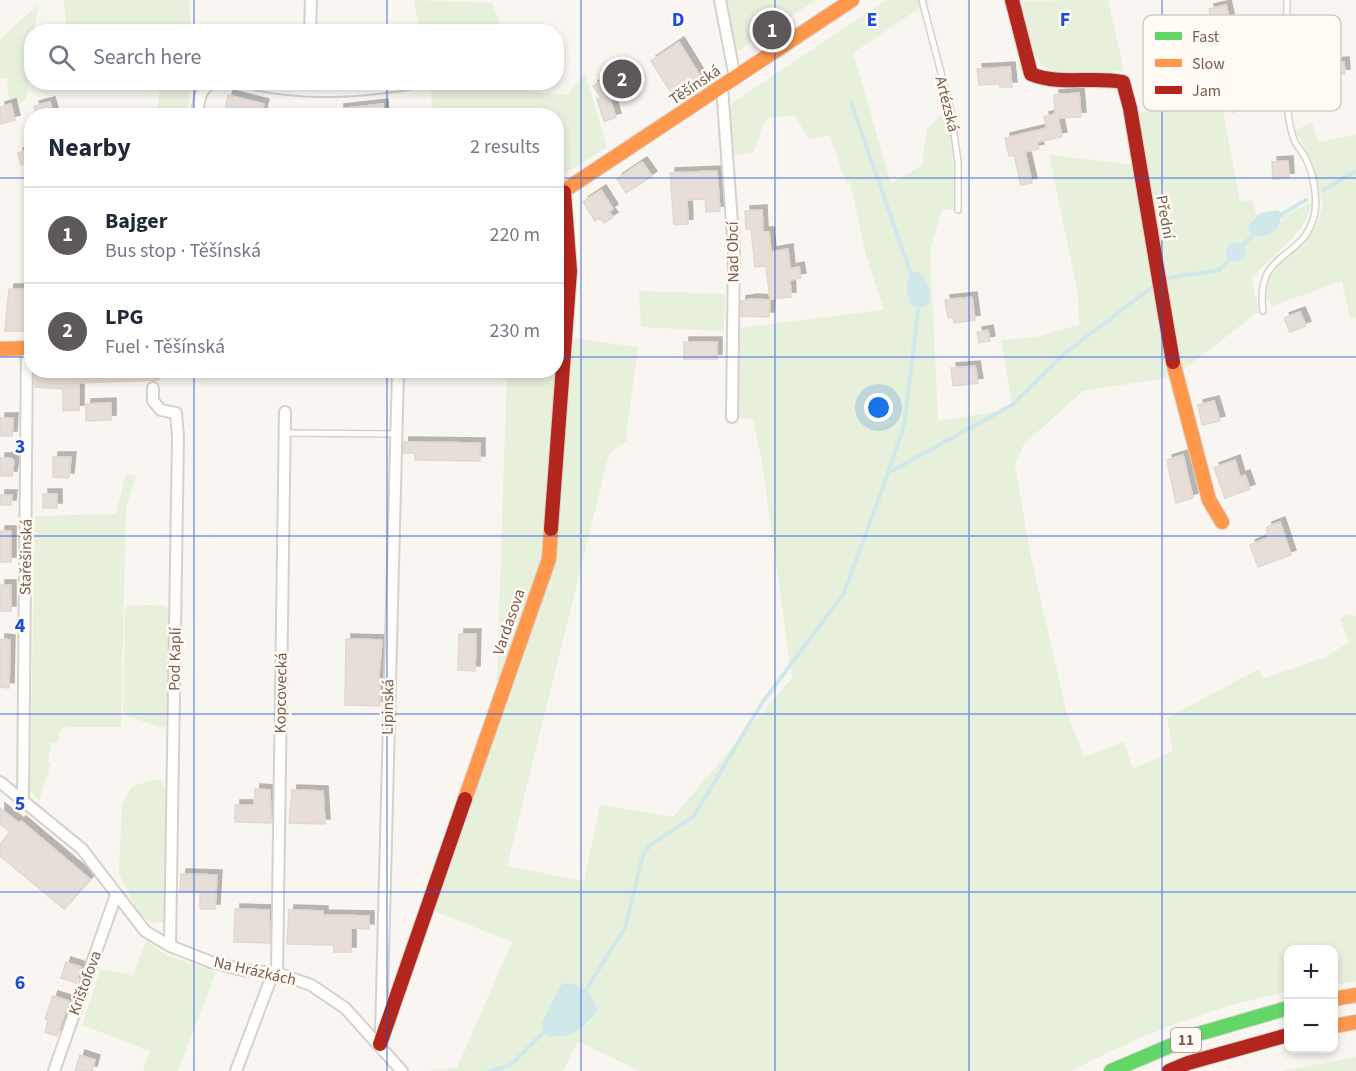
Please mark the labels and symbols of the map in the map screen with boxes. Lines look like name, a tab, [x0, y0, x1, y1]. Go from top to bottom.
text: D	[672, 6, 684, 34]
text: E	[867, 6, 877, 34]
text: F	[1060, 6, 1070, 34]
pin: 1	[752, 8, 792, 52]
legend	[1143, 15, 1341, 111]
text: Fast	[1192, 26, 1220, 48]
text: Slow	[1192, 53, 1225, 75]
pin: 2	[602, 56, 642, 101]
street label: Těšínská	[665, 60, 725, 110]
street label: Artézská	[929, 74, 965, 134]
text: Jam	[1192, 80, 1221, 102]
street label: Přední	[1150, 193, 1180, 242]
street label: Nad Obcí	[721, 220, 745, 283]
your location	[864, 393, 893, 422]
text: 3	[15, 433, 25, 461]
street label: Stařešinská	[14, 519, 38, 595]
street label: Vardasova	[487, 586, 531, 658]
text: 4	[15, 612, 26, 640]
street label: Pod Kaplí	[163, 626, 187, 691]
street label: Kopcovecká	[269, 652, 293, 734]
street label: Lipinská	[377, 679, 399, 735]
text: 5	[15, 790, 25, 818]
street label: Krištofova	[63, 948, 107, 1018]
street label: Na Hrázkách	[212, 951, 298, 991]
text: 6	[15, 969, 25, 997]
road number: 11	[1171, 1028, 1201, 1052]

